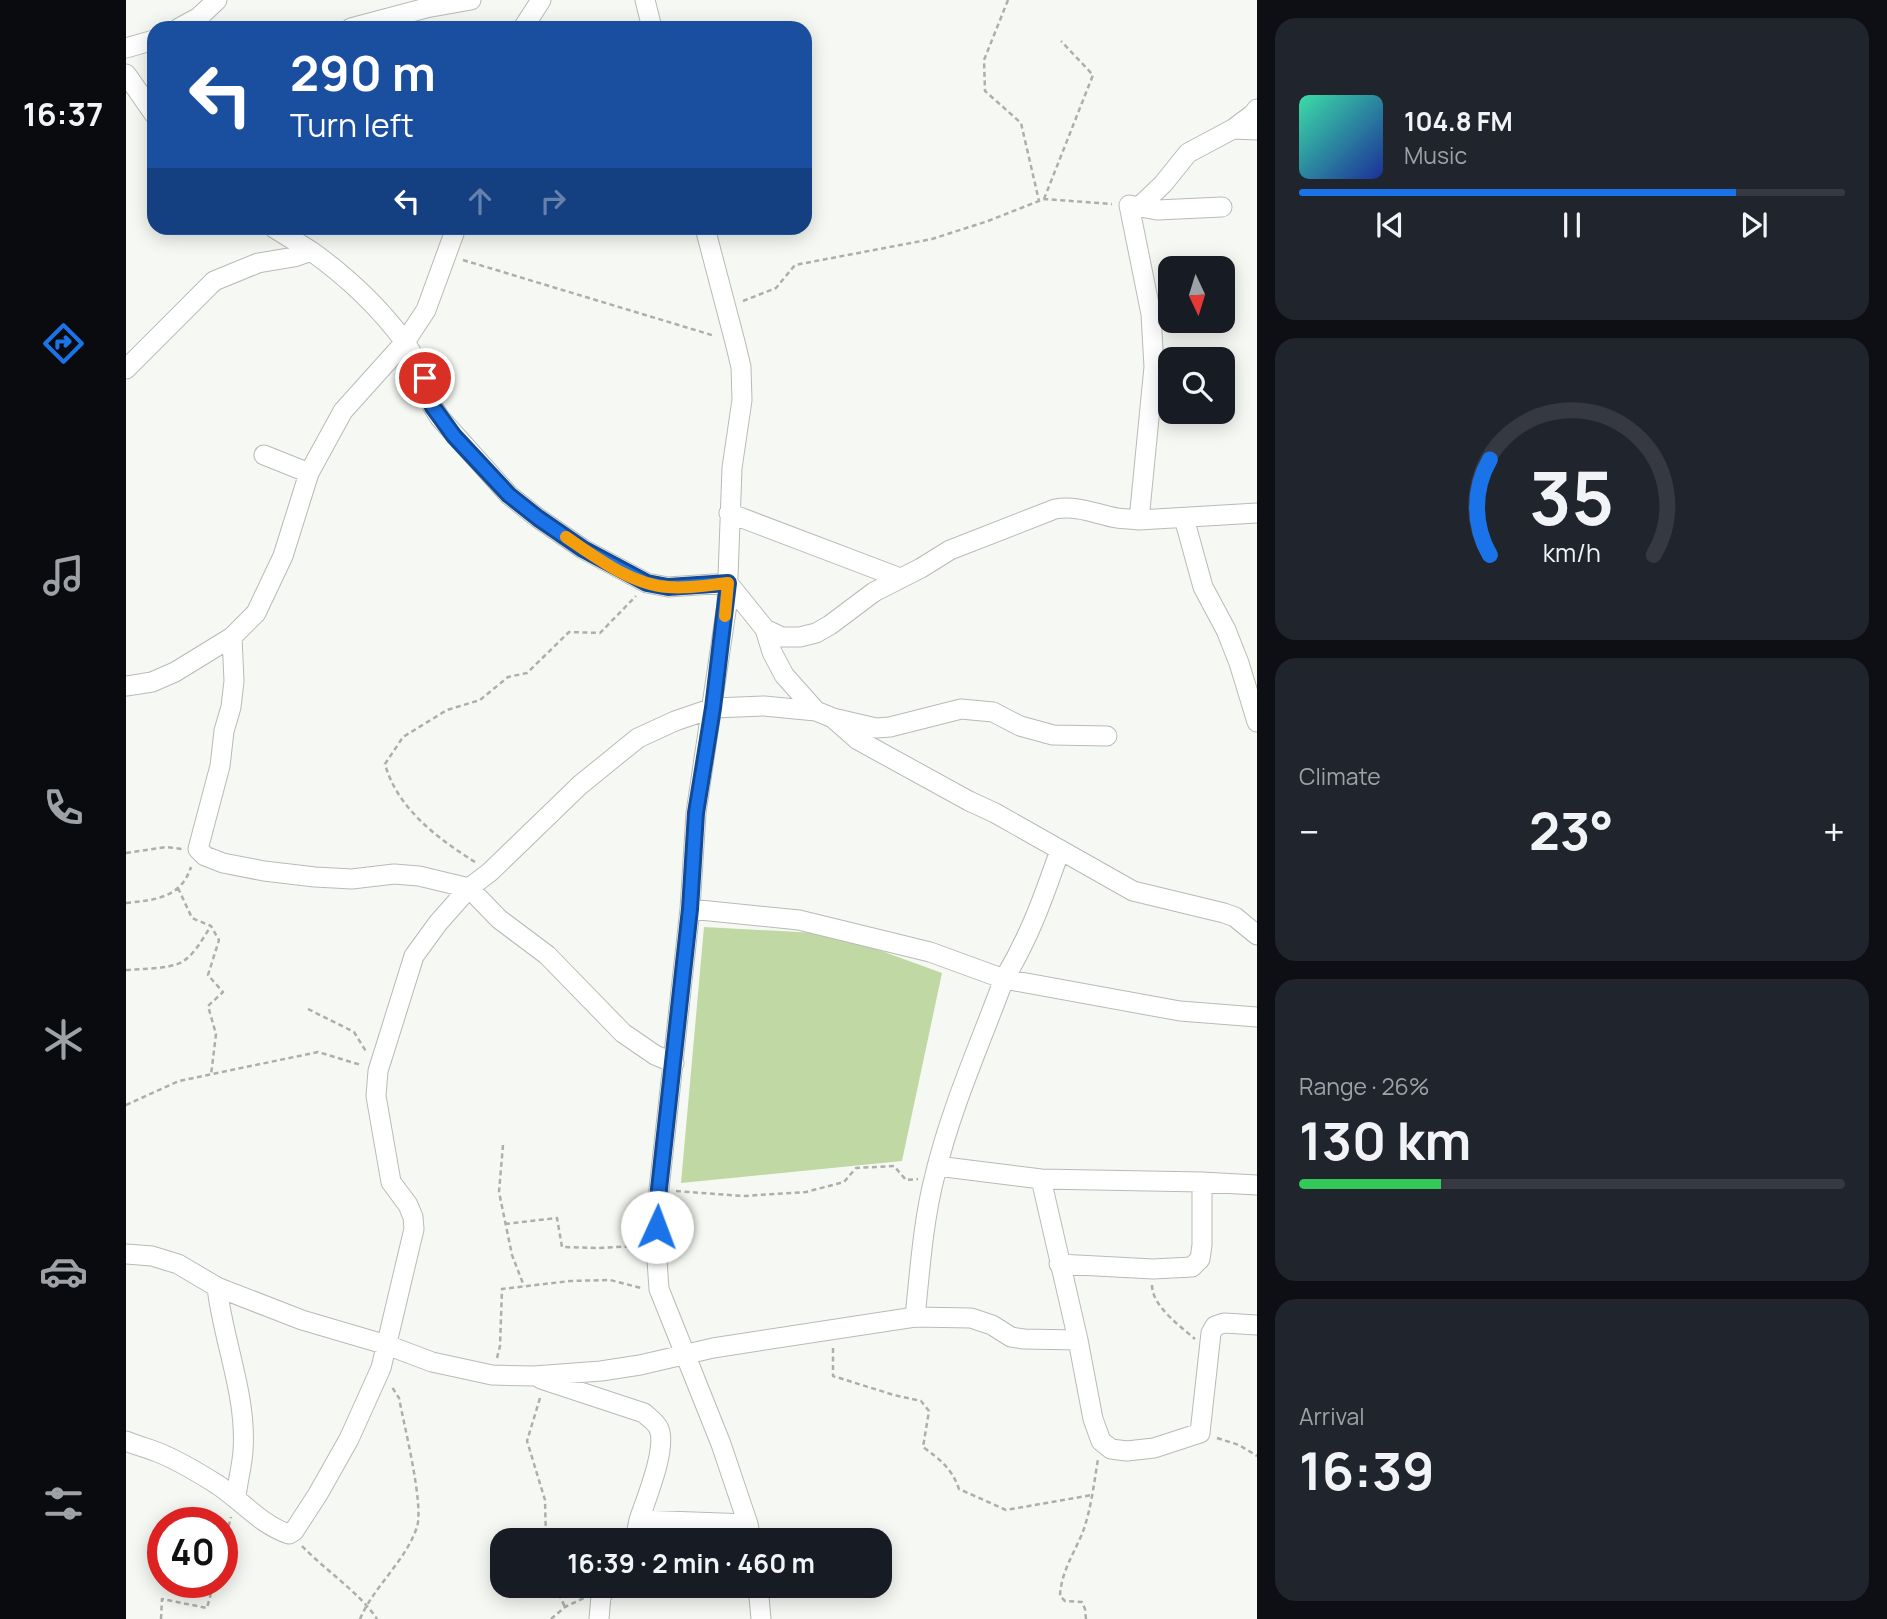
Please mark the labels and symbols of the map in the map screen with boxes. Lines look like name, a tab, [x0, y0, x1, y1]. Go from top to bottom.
north arrow	[1158, 256, 1236, 332]
pin	[395, 348, 455, 408]
position arrow	[620, 1190, 694, 1264]
speed limit sign: 40	[147, 1507, 238, 1598]

